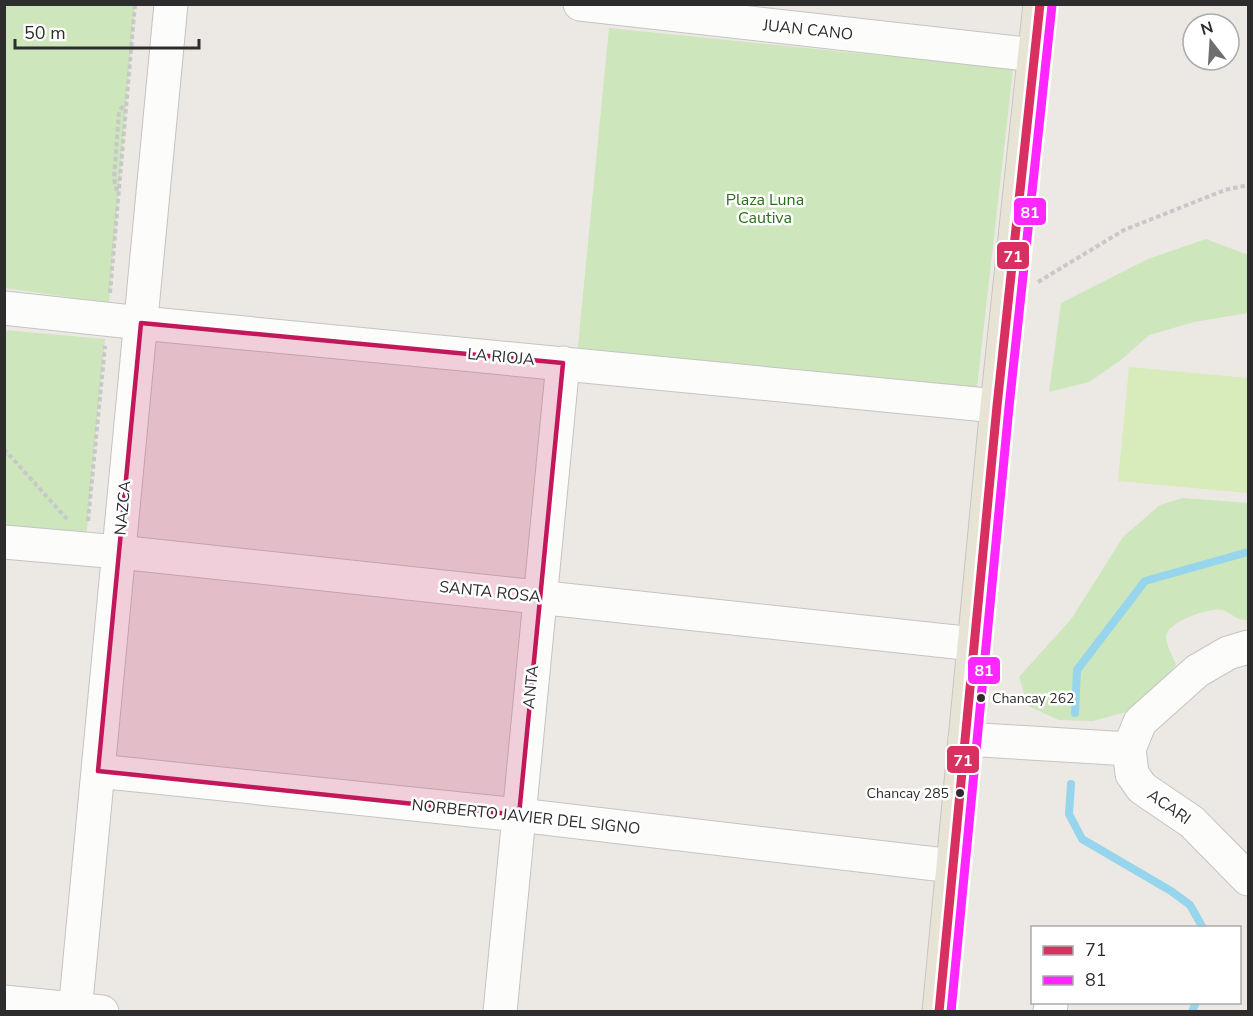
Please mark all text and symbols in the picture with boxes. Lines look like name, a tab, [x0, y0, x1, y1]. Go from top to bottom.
scale bar	[15, 12, 200, 50]
north arrow	[1181, 12, 1241, 72]
street label: JUAN CANO	[761, 14, 854, 46]
text: N	[1198, 16, 1216, 41]
text: 50 m	[24, 21, 66, 45]
park label: Plaza Luna Cautiva	[726, 189, 804, 229]
line badge: 81	[1013, 197, 1047, 226]
text: 81	[1020, 202, 1040, 224]
line badge: 71	[996, 241, 1030, 270]
text: 71	[1003, 246, 1023, 268]
street label: LA RIOJA	[466, 343, 536, 371]
street label: NAZCA	[110, 479, 136, 536]
street label: SANTA ROSA	[438, 576, 542, 608]
line badge: 81	[967, 656, 1001, 685]
text: 81	[974, 660, 994, 682]
street label: ANTA	[518, 664, 544, 710]
place label: Chancay 262	[992, 689, 1075, 708]
marker: Chancay 262	[975, 692, 987, 704]
line badge: 71	[946, 745, 980, 774]
text: 71	[953, 750, 973, 772]
place label: Chancay 285	[866, 784, 949, 803]
street label: ACARI	[1143, 784, 1195, 830]
marker: Chancay 285	[954, 787, 966, 799]
street label: NORBERTO JAVIER DEL SIGNO	[411, 794, 641, 840]
legend	[1031, 926, 1241, 1004]
text: 71	[1085, 938, 1107, 962]
text: 81	[1085, 968, 1107, 992]

